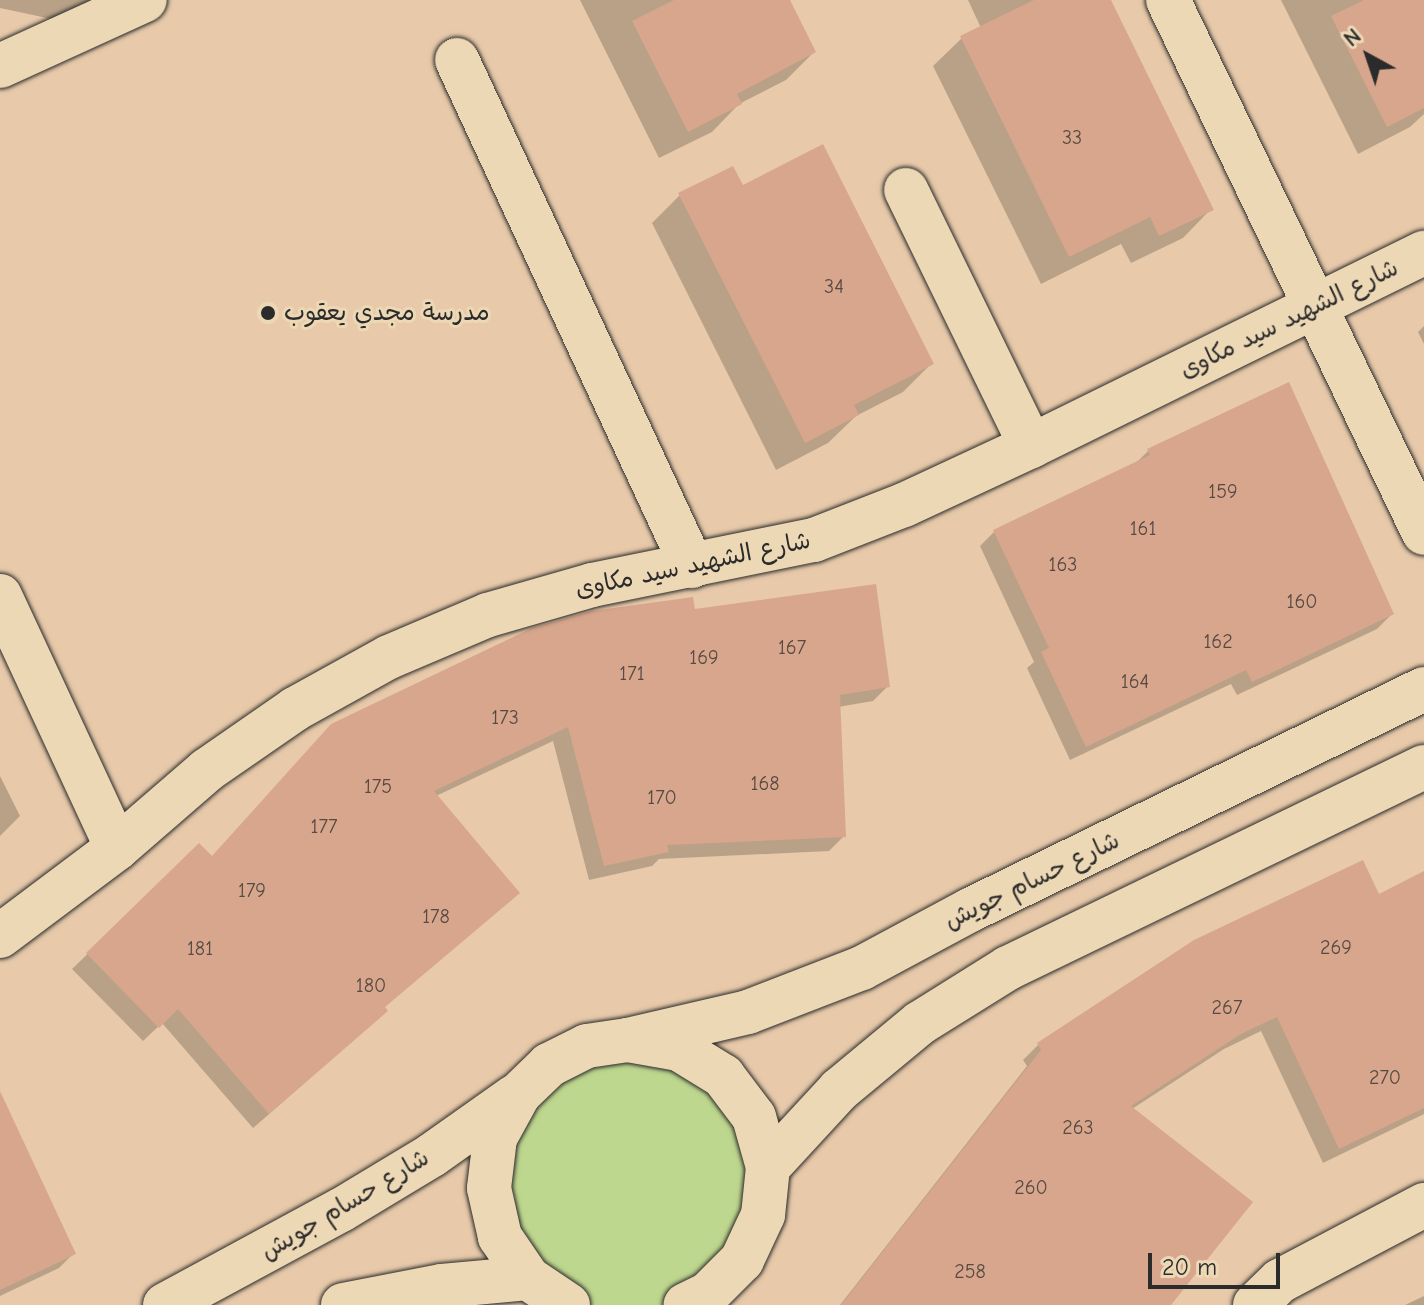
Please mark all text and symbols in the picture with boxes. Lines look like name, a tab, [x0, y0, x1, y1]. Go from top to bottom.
north arrow	[1328, 16, 1408, 96]
text: N	[1339, 23, 1366, 52]
house number: 33	[1062, 125, 1082, 149]
street label: شارع الشهيد سيد مكاوى	[1175, 254, 1403, 384]
house number: 34	[824, 274, 844, 298]
place label: مدرسة مجدي يعقوب	[284, 299, 490, 327]
marker: مدرسة مجدي يعقوب	[259, 304, 277, 322]
house number: 159	[1208, 479, 1238, 503]
house number: 161	[1130, 516, 1156, 540]
street label: شارع الشهيد سيد مكاوى	[573, 526, 813, 604]
house number: 163	[1049, 552, 1077, 576]
house number: 160	[1287, 589, 1317, 613]
house number: 162	[1203, 629, 1233, 653]
house number: 167	[778, 635, 806, 659]
house number: 169	[689, 645, 719, 669]
house number: 171	[619, 661, 645, 685]
house number: 164	[1121, 669, 1149, 693]
house number: 173	[491, 705, 519, 729]
house number: 168	[750, 771, 780, 795]
house number: 175	[364, 774, 392, 798]
house number: 170	[647, 785, 677, 809]
house number: 177	[311, 814, 337, 838]
street label: شارع حسام جويش	[940, 826, 1124, 936]
house number: 179	[238, 878, 266, 902]
house number: 178	[422, 904, 450, 928]
house number: 269	[1320, 935, 1352, 959]
house number: 181	[187, 936, 213, 960]
house number: 180	[356, 973, 386, 997]
house number: 267	[1212, 995, 1242, 1019]
house number: 270	[1369, 1065, 1401, 1089]
house number: 263	[1062, 1115, 1094, 1139]
street label: شارع حسام جويش	[256, 1143, 434, 1267]
house number: 260	[1014, 1175, 1048, 1199]
scale bar	[1152, 1237, 1284, 1287]
text: 20 m	[1162, 1253, 1217, 1281]
house number: 258	[954, 1259, 986, 1283]

